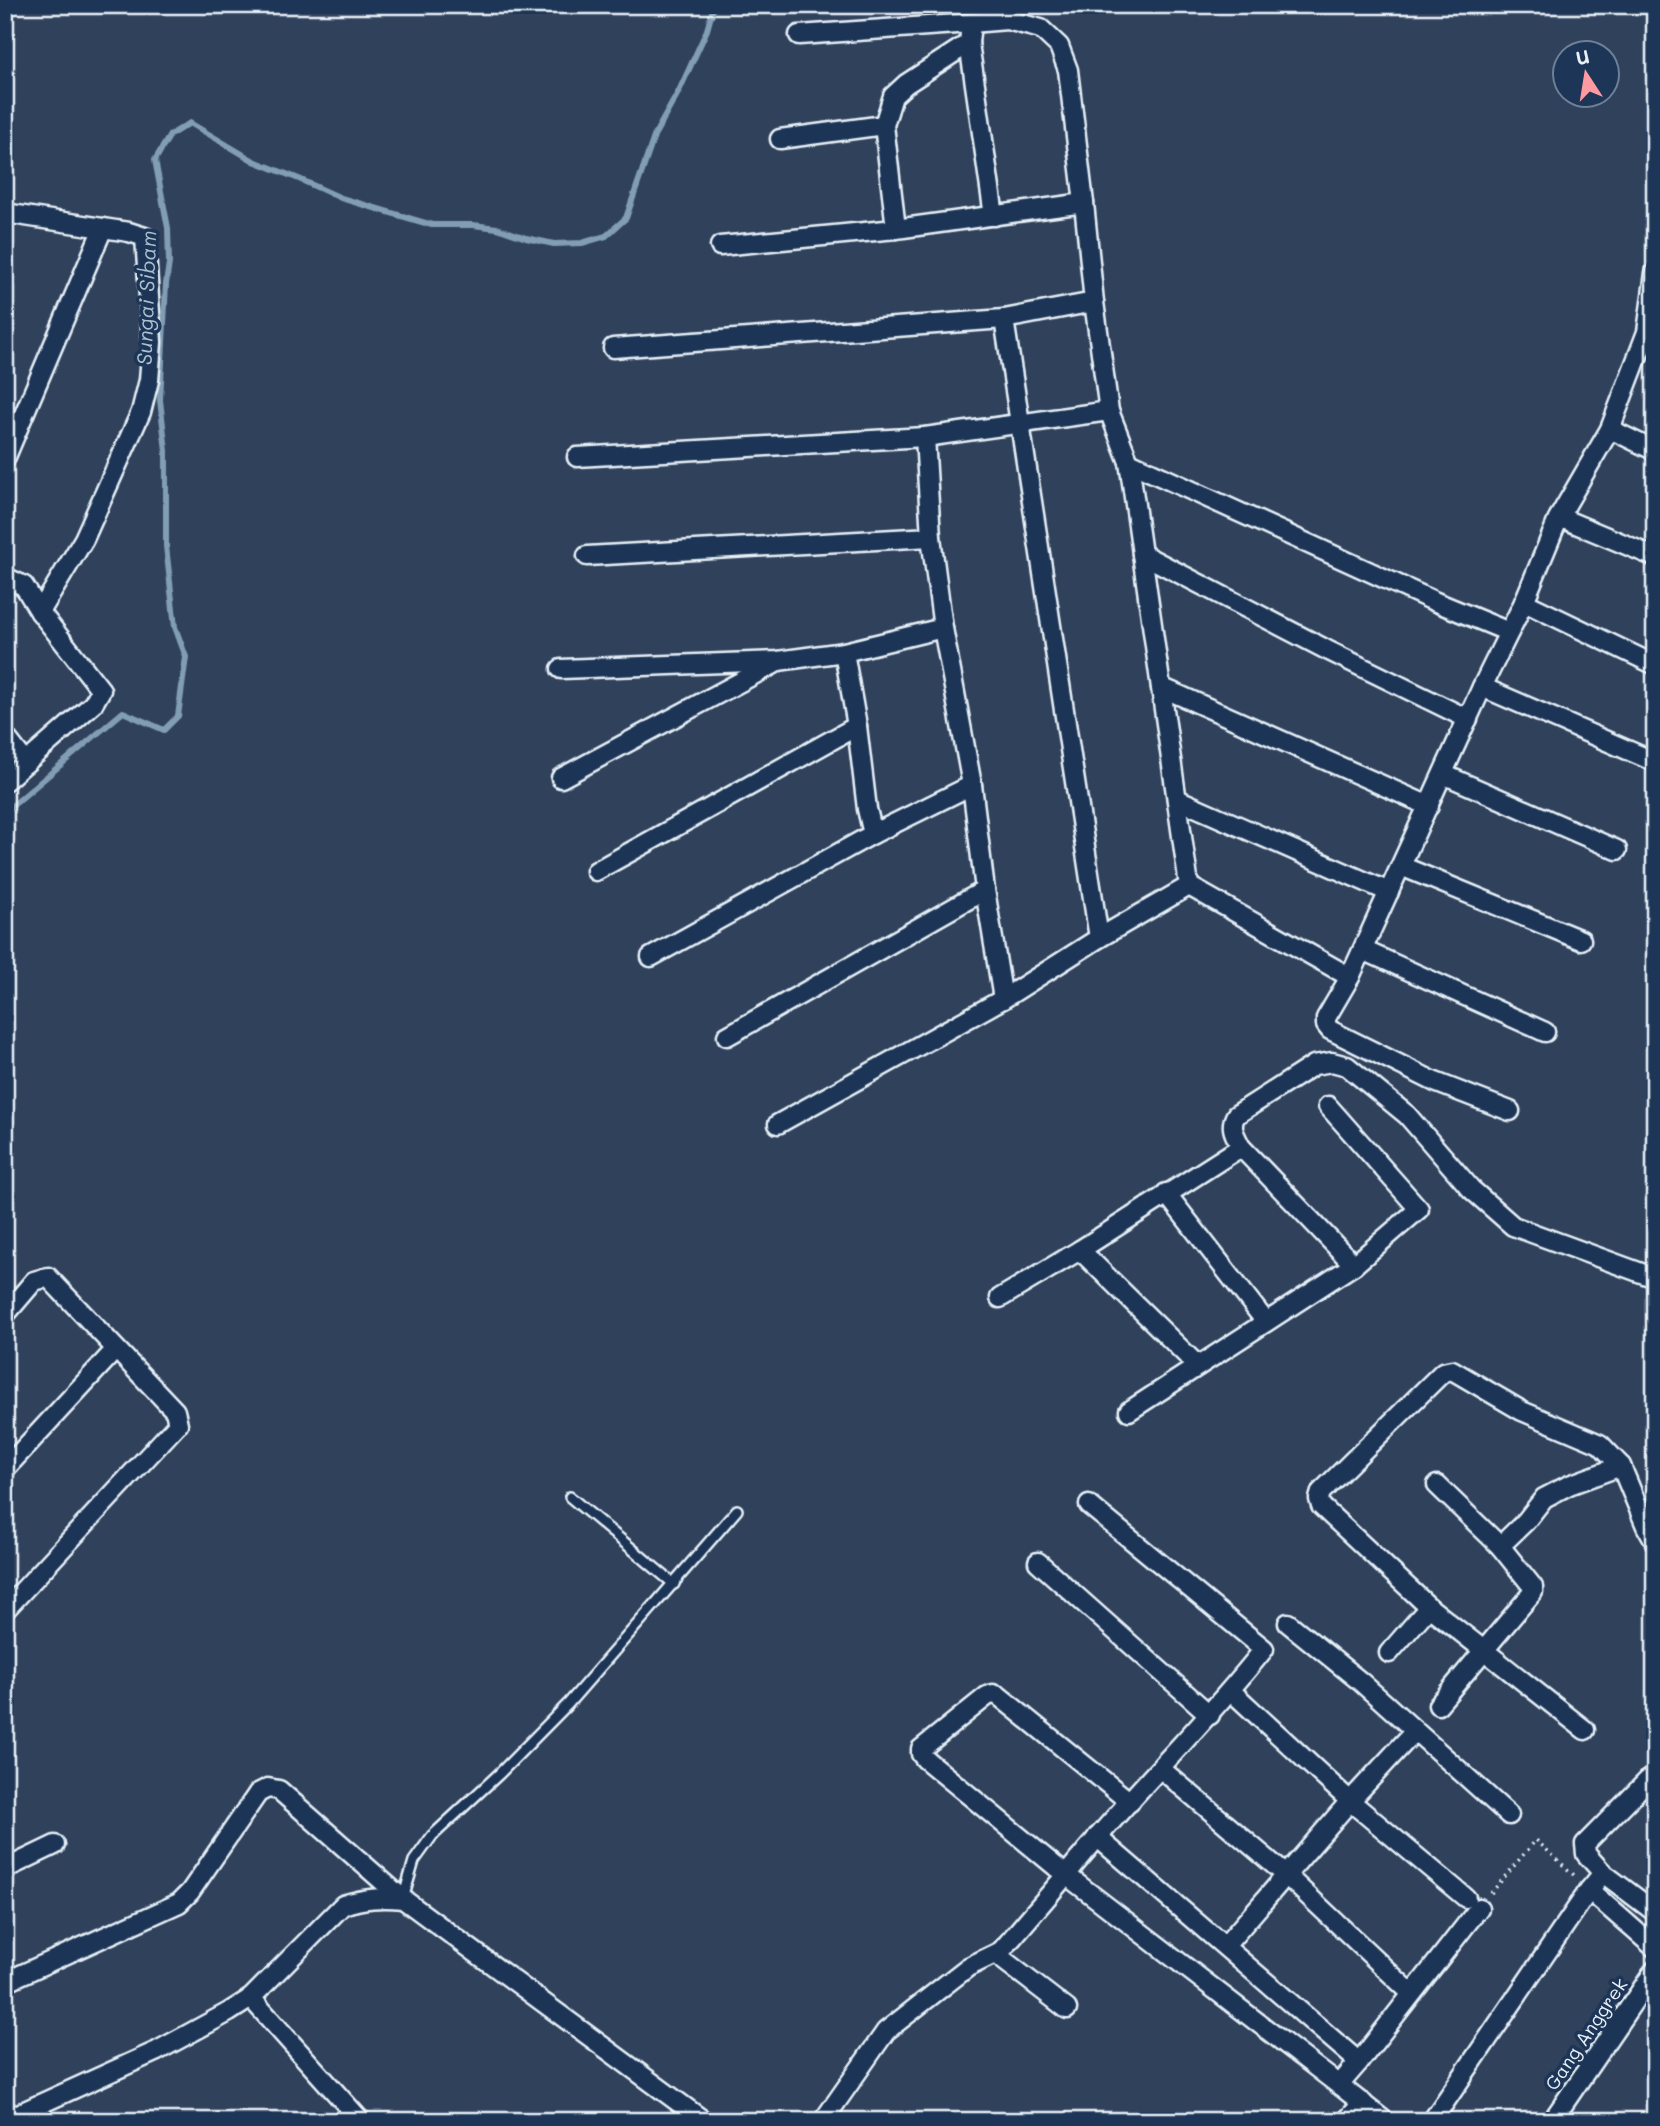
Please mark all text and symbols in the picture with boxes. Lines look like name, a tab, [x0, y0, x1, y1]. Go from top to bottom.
north arrow	[1552, 38, 1622, 108]
text: U	[1573, 43, 1592, 71]
water label: Sungai Sibam	[130, 230, 161, 366]
street label: Gang Anggrek	[1539, 1973, 1632, 2095]

